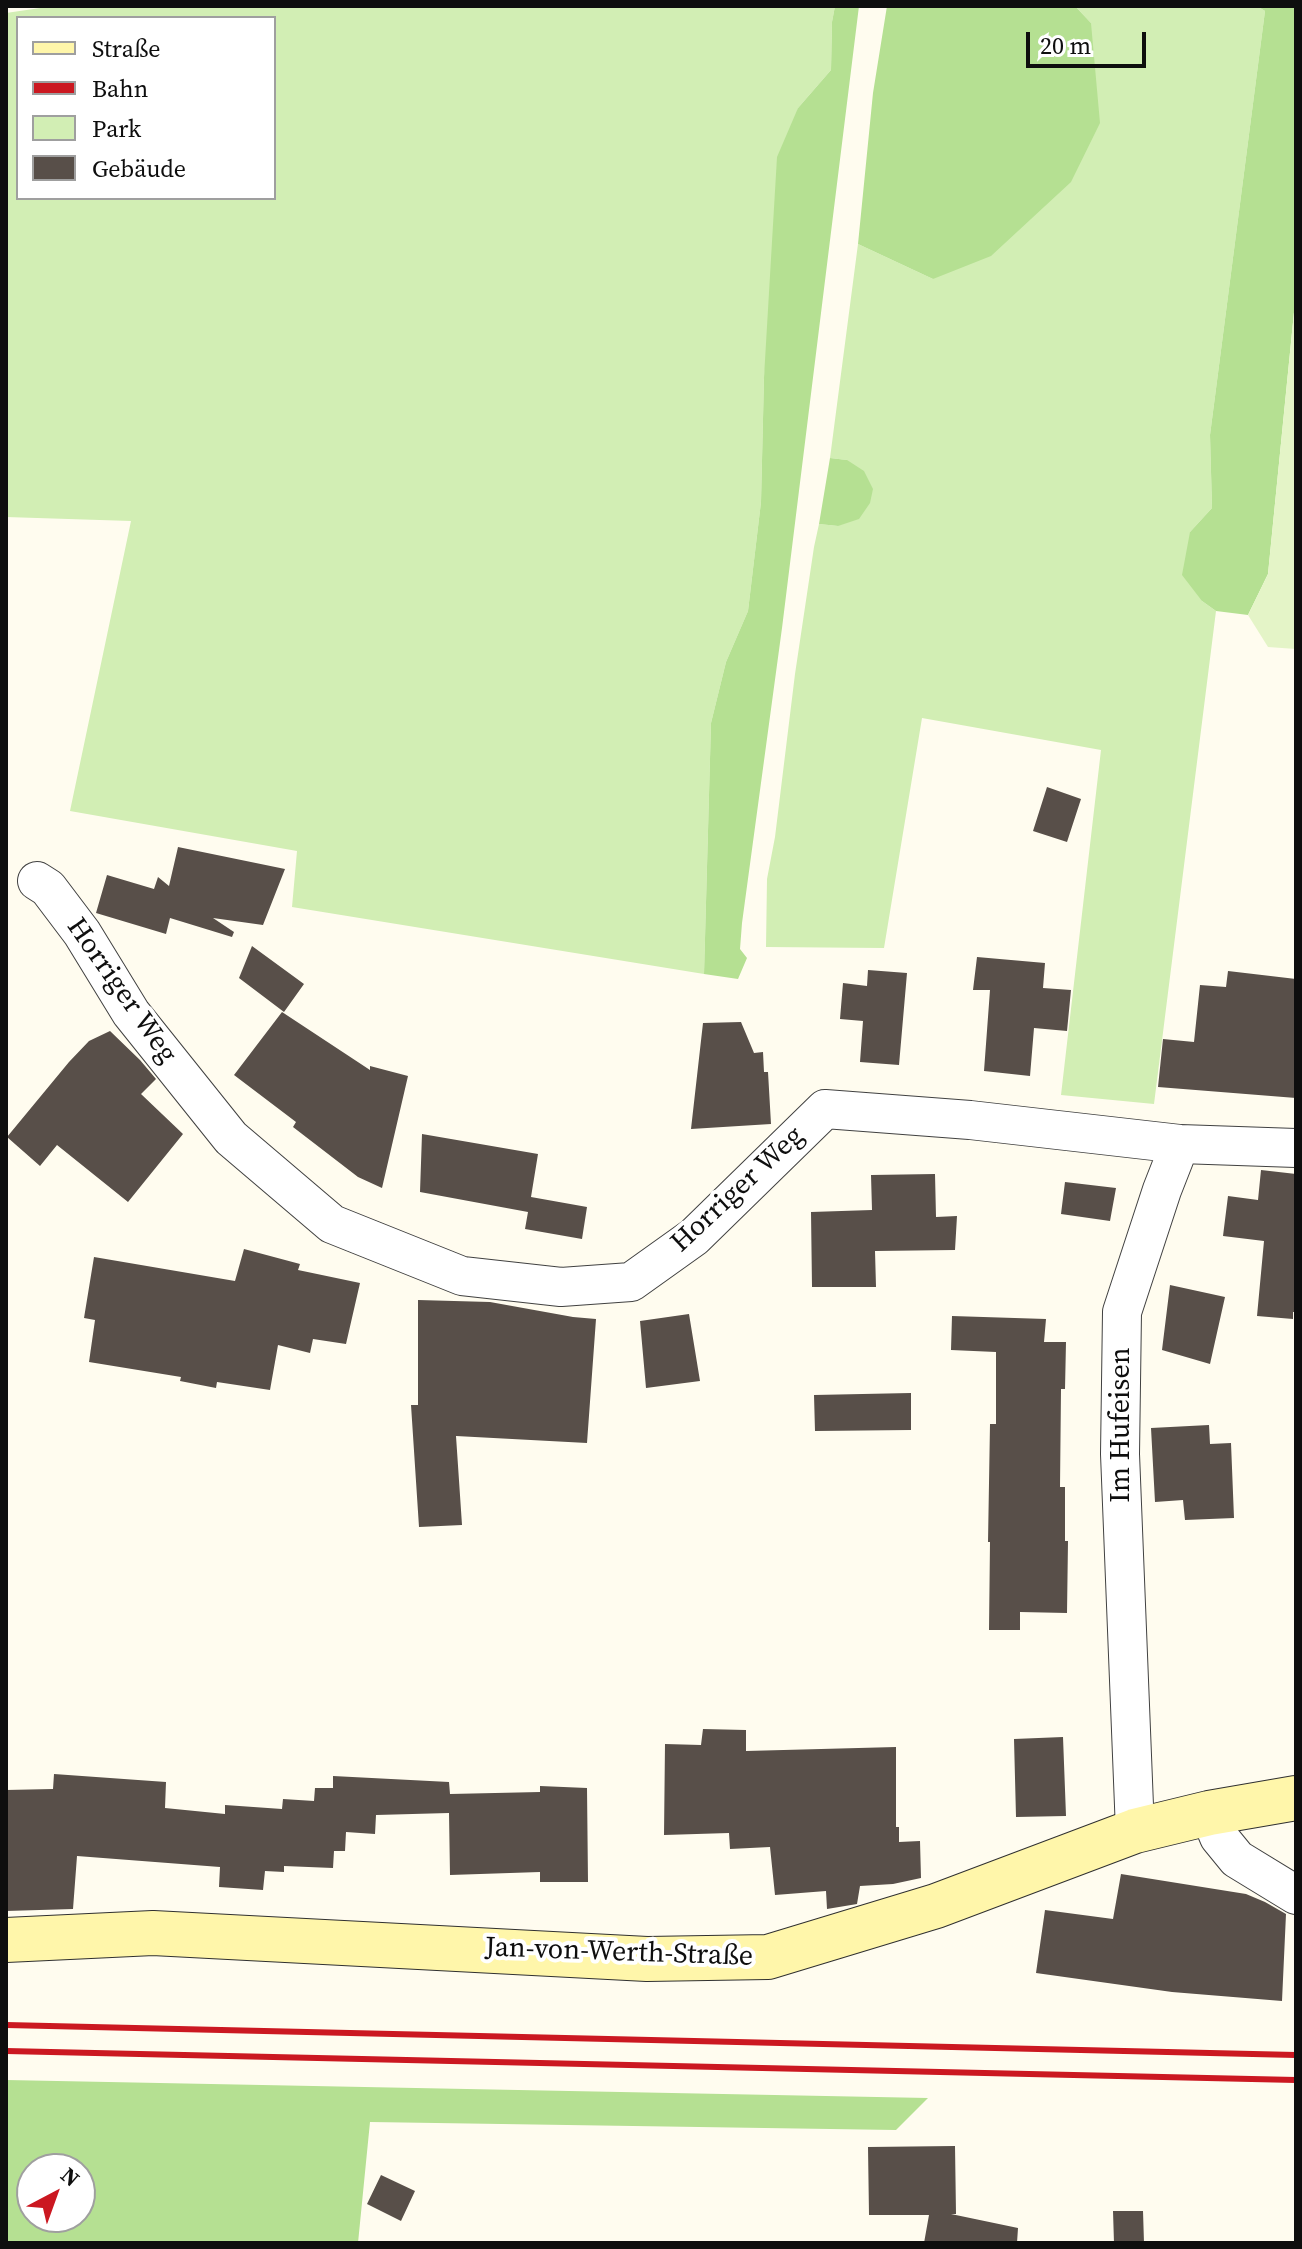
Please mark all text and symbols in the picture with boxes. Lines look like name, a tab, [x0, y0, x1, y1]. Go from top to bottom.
legend	[16, 16, 276, 200]
scale bar	[1030, 16, 1150, 66]
text: 20 m	[1040, 29, 1091, 62]
text: Straße	[92, 32, 160, 65]
text: Bahn	[92, 72, 148, 105]
text: Park	[92, 112, 141, 145]
text: Gebäude	[92, 152, 186, 185]
street label: Horriger Weg	[59, 912, 183, 1070]
street label: Horriger Weg	[665, 1120, 811, 1260]
street label: Im Hufeisen	[1105, 1347, 1139, 1503]
street label: Jan-von-Werth-Straße	[484, 1932, 754, 1974]
north arrow	[16, 2153, 96, 2233]
text: N	[55, 2160, 86, 2193]

